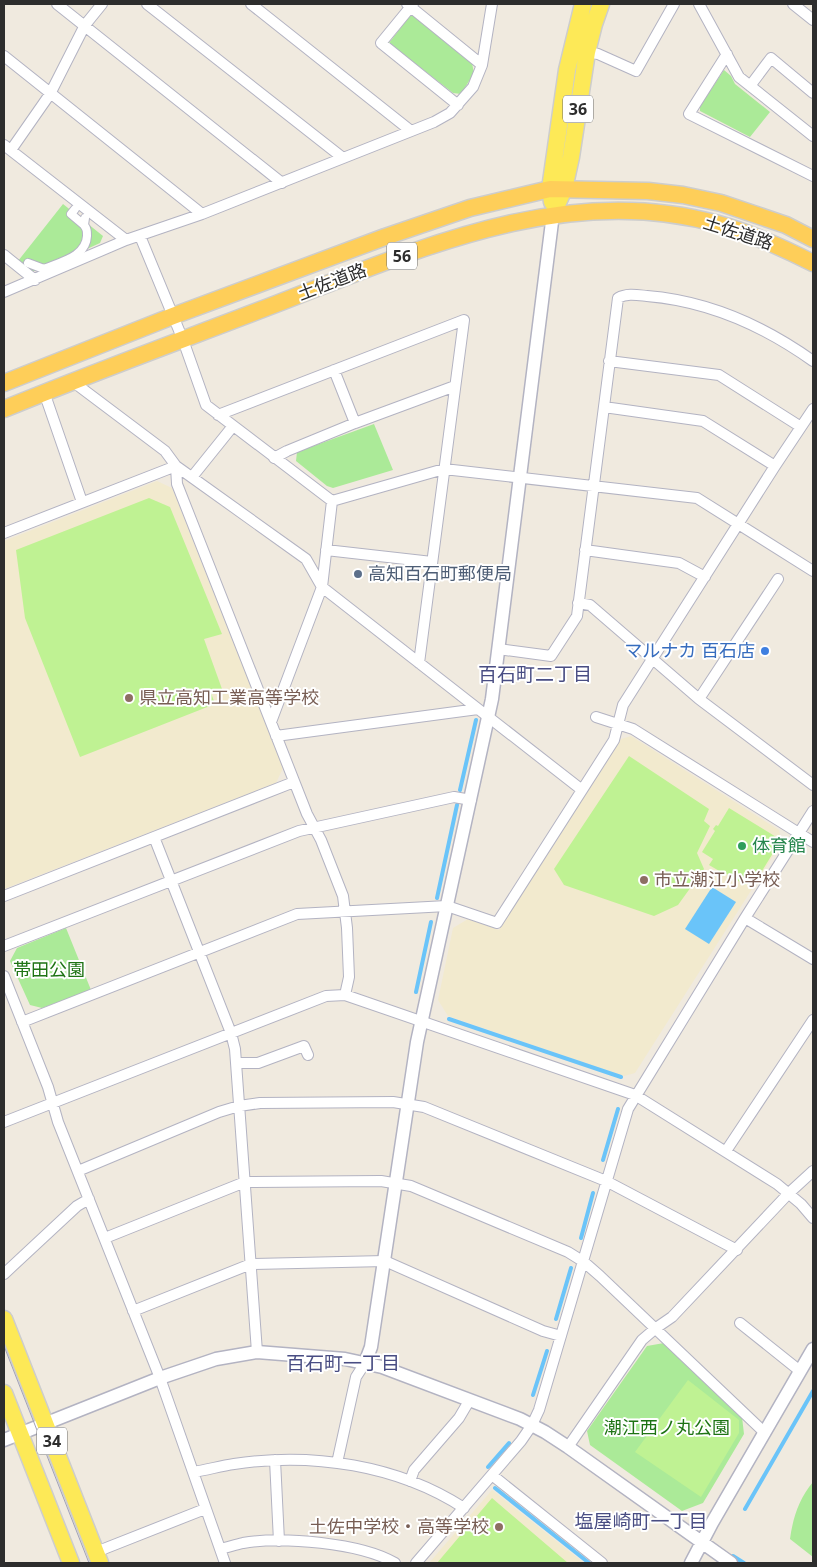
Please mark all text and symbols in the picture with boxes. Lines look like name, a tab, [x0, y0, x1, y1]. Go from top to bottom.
road number: 36	[563, 96, 593, 122]
street label: 土佐道路	[700, 210, 776, 255]
road number: 56	[387, 242, 417, 270]
street label: 土佐道路	[294, 257, 370, 305]
place label: 高知百石町郵便局	[368, 561, 512, 585]
marker: 高知百石町郵便局	[352, 568, 364, 580]
place label: マルナカ 百石店	[624, 638, 755, 662]
marker: マルナカ 百石店	[759, 645, 771, 657]
district label: 百石町二丁目	[478, 661, 592, 687]
place label: 県立高知工業高等学校	[139, 685, 319, 709]
marker: 県立高知工業高等学校	[123, 692, 135, 704]
place label: 体育館	[752, 833, 806, 857]
marker: 体育館	[736, 840, 748, 852]
place label: 市立潮江小学校	[654, 867, 780, 891]
marker: 市立潮江小学校	[638, 874, 650, 886]
park label: 帯田公園	[13, 957, 85, 981]
district label: 百石町一丁目	[286, 1350, 400, 1376]
park label: 潮江西ノ丸公園	[604, 1415, 730, 1439]
road number: 34	[37, 1428, 67, 1454]
district label: 塩屋崎町一丁目	[574, 1508, 708, 1534]
place label: 土佐中学校・高等学校	[309, 1514, 489, 1538]
marker: 土佐中学校・高等学校	[493, 1521, 505, 1533]

